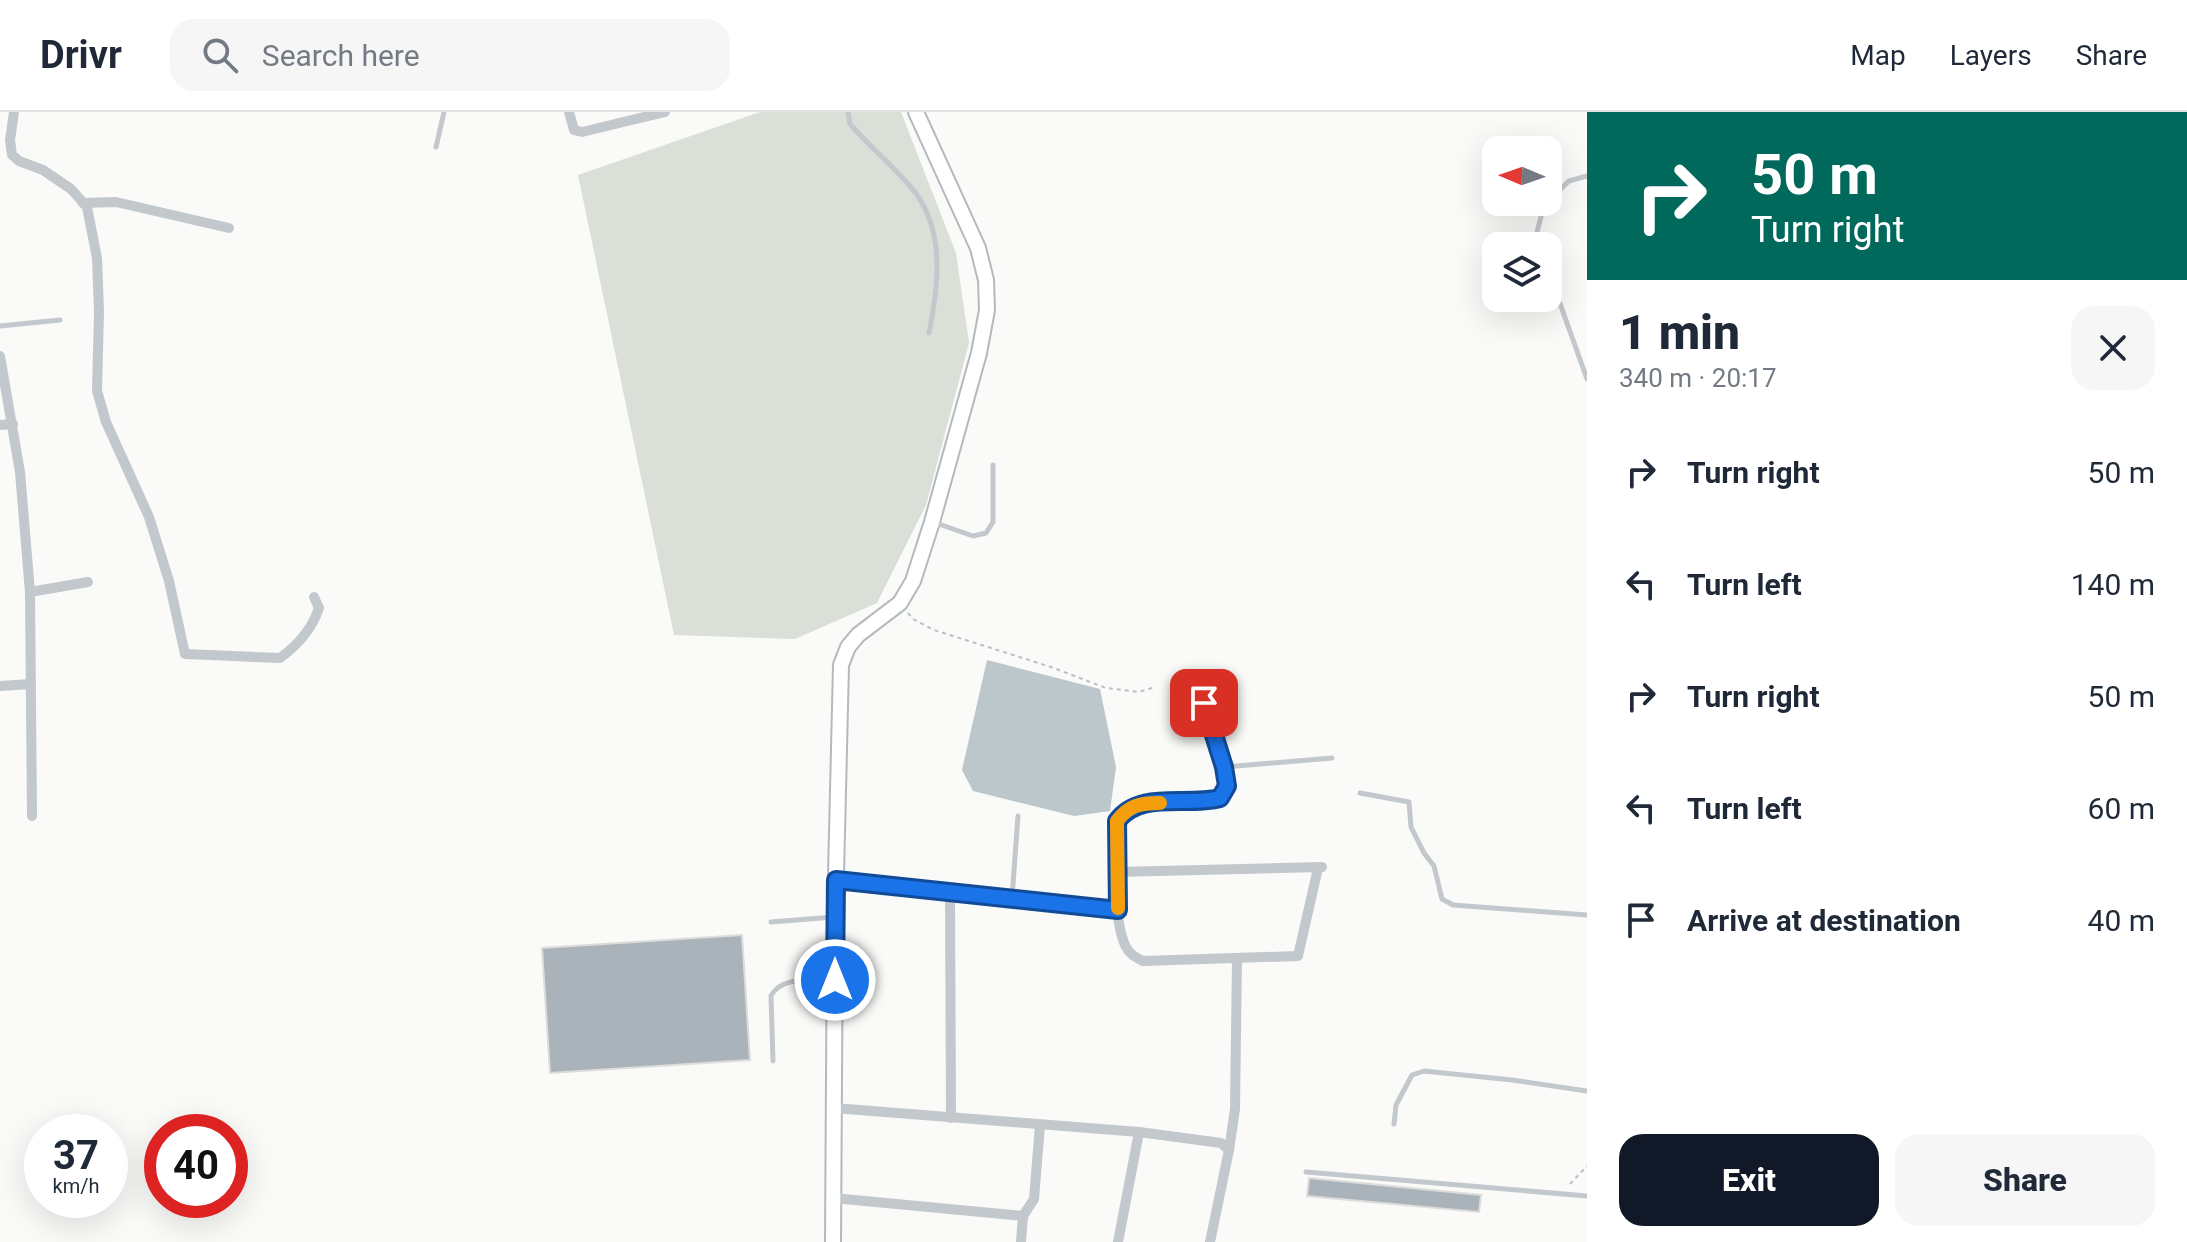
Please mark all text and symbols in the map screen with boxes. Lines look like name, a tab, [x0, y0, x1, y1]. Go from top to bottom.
search box	[170, 19, 730, 91]
text: Drivr	[40, 33, 122, 77]
icon: search	[198, 33, 242, 77]
text: Search here	[262, 38, 420, 73]
text: Map	[1850, 39, 1906, 72]
text: Layers	[1950, 39, 2032, 72]
text: Share	[2076, 39, 2147, 72]
north arrow	[1482, 136, 1562, 216]
map controls	[1482, 136, 1562, 312]
text: 50 m	[1751, 142, 1878, 208]
icon: right	[1619, 144, 1723, 248]
text: Turn right	[1751, 209, 1904, 251]
button: layers	[1482, 232, 1562, 312]
text: 1 min	[1619, 304, 1740, 361]
button: close	[2071, 306, 2155, 390]
text: 340 m · 20:17	[1619, 363, 1777, 393]
icon: right	[1619, 450, 1663, 494]
text: Turn right	[1687, 455, 1820, 490]
text: 50 m	[2088, 455, 2155, 490]
icon: left	[1619, 562, 1663, 606]
text: Turn left	[1687, 567, 1802, 602]
text: 140 m	[2071, 567, 2155, 602]
pin	[1170, 669, 1238, 737]
icon: right	[1619, 674, 1663, 718]
text: Turn right	[1687, 679, 1820, 714]
text: 50 m	[2088, 679, 2155, 714]
icon: arrive	[1182, 681, 1226, 725]
icon: left	[1619, 786, 1663, 830]
text: Turn left	[1687, 791, 1802, 826]
text: 60 m	[2088, 791, 2155, 826]
icon: arrive	[1619, 898, 1663, 942]
text: Arrive at destination	[1687, 903, 1961, 938]
text: 40 m	[2088, 903, 2155, 938]
position arrow	[793, 938, 877, 1022]
speed limit sign: 40	[144, 1114, 248, 1218]
text: 37	[53, 1132, 99, 1179]
button: Exit	[1619, 1134, 1879, 1226]
button: Share	[1895, 1134, 2155, 1226]
text: km/h	[53, 1174, 99, 1198]

